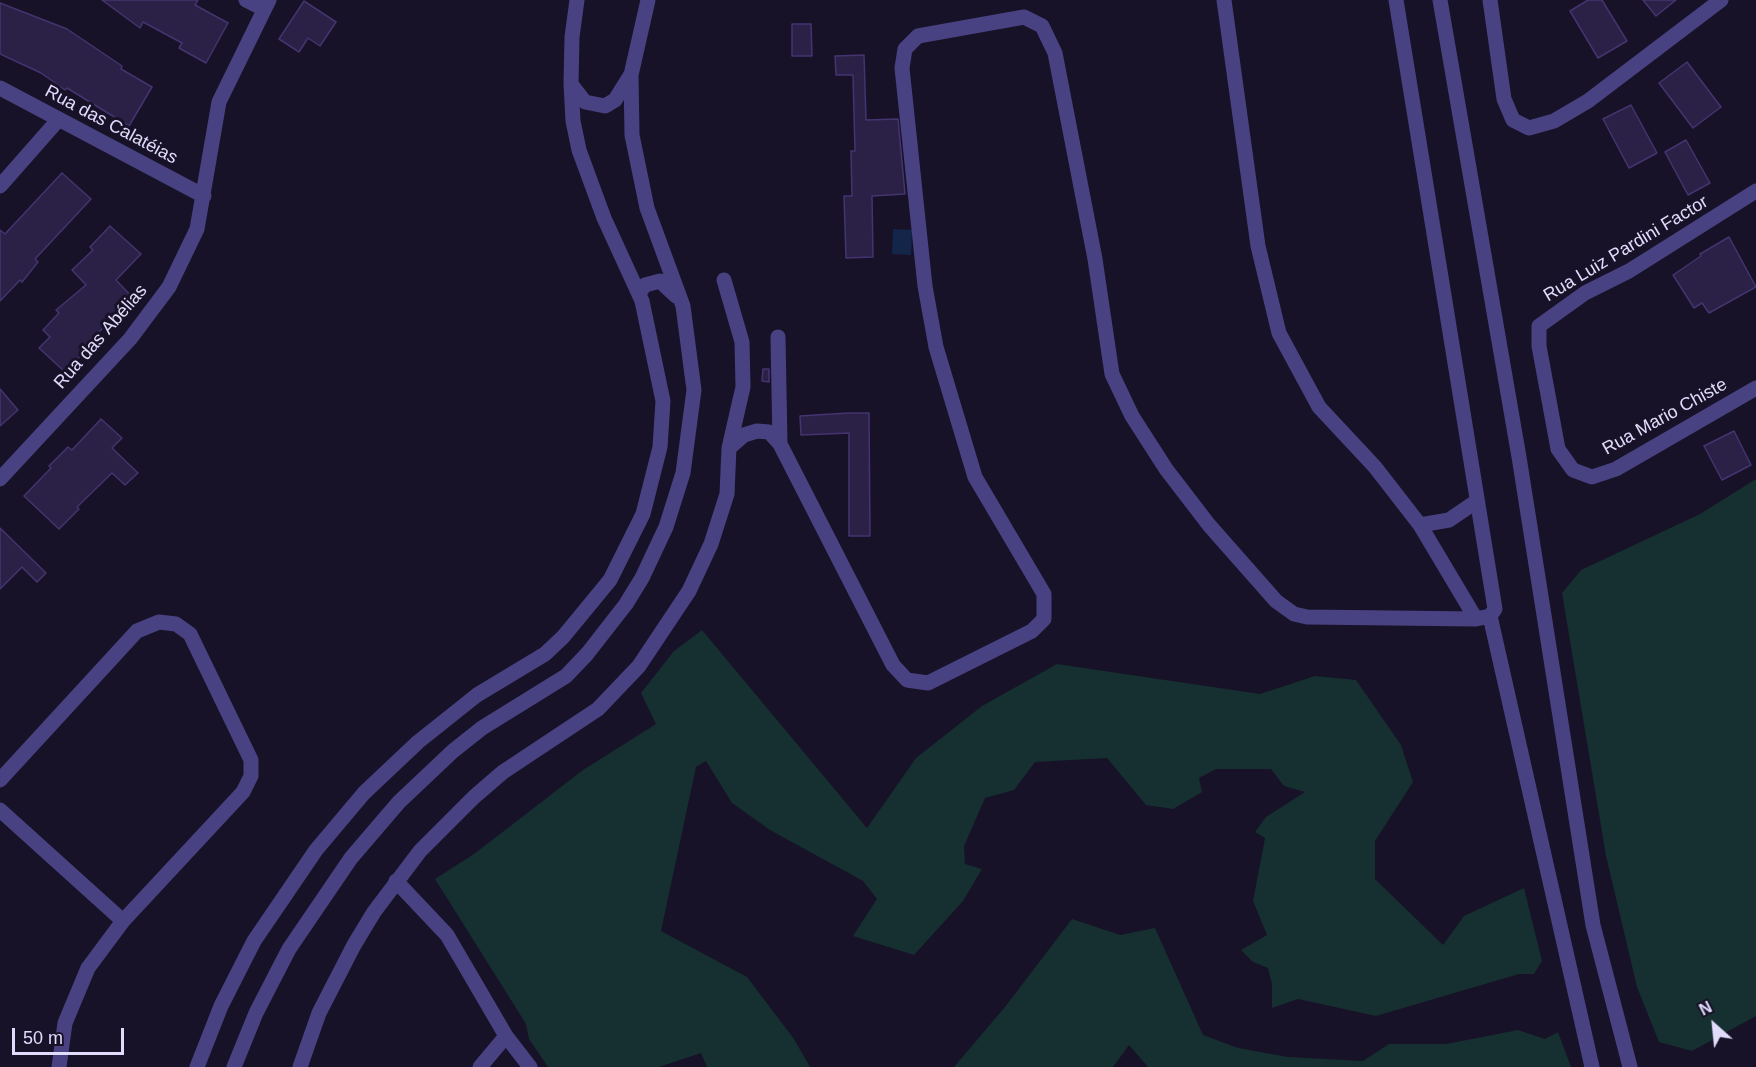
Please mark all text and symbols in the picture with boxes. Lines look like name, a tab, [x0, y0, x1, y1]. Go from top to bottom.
street label: Rua das Calatéias	[41, 81, 181, 169]
street label: Rua Luiz Pardini Factor	[1540, 191, 1712, 307]
street label: Rua das Abélias	[50, 280, 152, 394]
street label: Rua Mario Chiste	[1599, 374, 1731, 460]
north arrow	[1684, 995, 1744, 1055]
text: N	[1697, 998, 1715, 1019]
scale bar	[15, 1016, 128, 1054]
text: 50 m	[23, 1028, 63, 1048]

